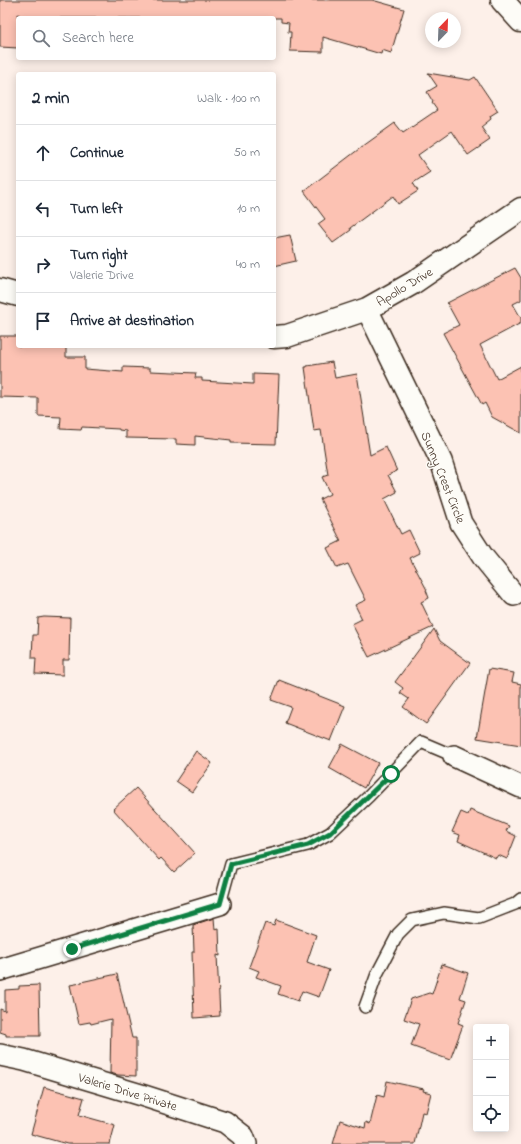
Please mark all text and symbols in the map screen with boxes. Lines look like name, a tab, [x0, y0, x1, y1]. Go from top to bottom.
north arrow	[425, 12, 461, 48]
search box	[16, 16, 276, 60]
icon: search	[30, 27, 52, 49]
text: Search here	[62, 27, 134, 49]
text: 2 min	[32, 86, 69, 111]
text: Walk · 100 m	[197, 89, 260, 108]
icon: ahead	[32, 142, 54, 164]
text: Continue	[70, 142, 124, 164]
text: 50 m	[234, 143, 260, 162]
icon: left	[32, 198, 54, 220]
text: Turn left	[70, 198, 123, 220]
text: 10 m	[237, 199, 260, 218]
text: Turn right	[70, 244, 128, 266]
icon: right	[32, 254, 54, 276]
text: 40 m	[236, 255, 260, 274]
street label: Apollo Drive	[373, 263, 437, 312]
text: Valerie Drive	[70, 266, 134, 285]
icon: arrive	[32, 310, 54, 332]
text: Arrive at destination	[70, 310, 194, 332]
street label: Sunny Crest Circle	[415, 429, 470, 527]
route start	[382, 765, 400, 783]
route end	[63, 940, 81, 958]
map controls	[473, 1024, 509, 1132]
button: +	[473, 1024, 509, 1060]
button: −	[473, 1060, 509, 1096]
street label: Valerie Drive Private	[75, 1068, 179, 1117]
button: locate	[473, 1096, 509, 1132]

